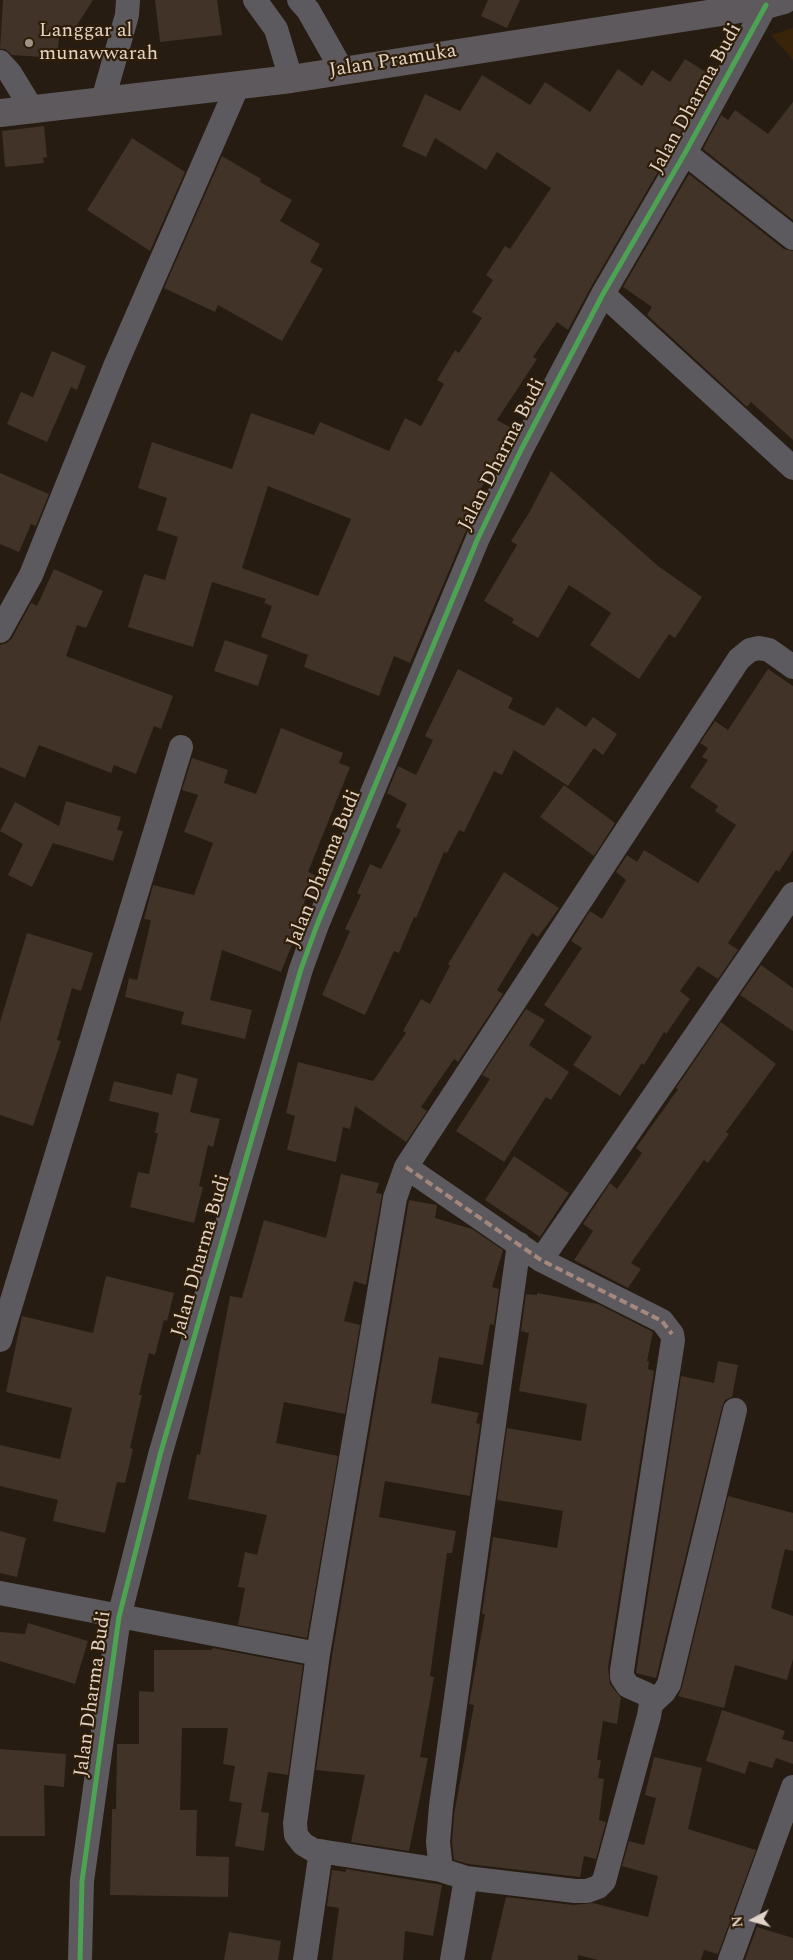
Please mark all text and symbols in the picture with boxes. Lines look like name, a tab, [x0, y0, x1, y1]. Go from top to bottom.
place label: Langgar al munawwarah	[39, 20, 158, 67]
street label: Jalan Dharma Budi	[646, 20, 748, 178]
marker: Langgar al munawwarah	[23, 37, 35, 49]
street label: Jalan Pramuka	[328, 40, 458, 84]
street label: Jalan Dharma Budi	[454, 375, 552, 535]
street label: Jalan Dharma Budi	[282, 787, 368, 951]
street label: Jalan Dharma Budi	[167, 1172, 237, 1340]
street label: Jalan Dharma Budi	[70, 1609, 118, 1779]
north arrow	[728, 1895, 778, 1945]
text: N	[727, 1915, 749, 1928]

